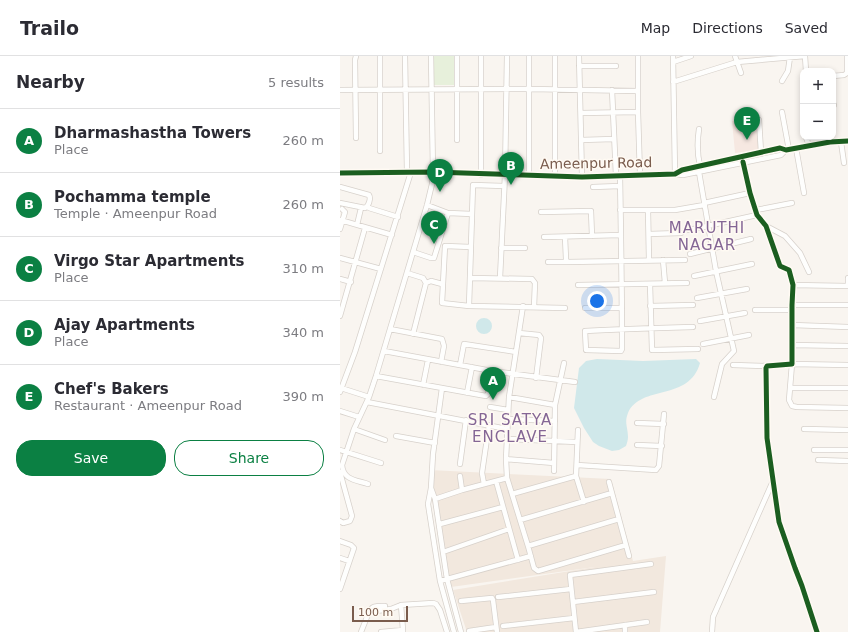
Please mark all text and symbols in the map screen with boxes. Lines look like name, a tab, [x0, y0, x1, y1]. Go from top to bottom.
text: Trailo	[20, 17, 79, 39]
text: Map	[641, 20, 670, 36]
text: Directions	[692, 20, 763, 36]
text: Saved	[785, 20, 828, 36]
map controls	[800, 68, 836, 140]
button: +	[800, 68, 836, 104]
text: Nearby	[16, 72, 85, 92]
text: 5 results	[268, 75, 324, 90]
button: −	[800, 104, 836, 140]
pin: E	[734, 107, 760, 140]
text: Dharmashastha Towers	[54, 124, 251, 142]
text: A	[24, 133, 34, 148]
text: 260 m	[282, 133, 324, 148]
text: Place	[54, 142, 89, 157]
pin: B	[498, 152, 524, 185]
street label: Ameenpur Road	[540, 154, 652, 172]
pin: D	[427, 159, 453, 192]
text: Pochamma temple	[54, 188, 211, 206]
text: B	[24, 197, 34, 212]
text: 260 m	[282, 197, 324, 212]
text: Temple · Ameenpur Road	[54, 206, 217, 221]
pin: C	[421, 211, 447, 244]
district label: MARUTHI NAGAR	[669, 219, 745, 254]
text: Virgo Star Apartments	[54, 252, 244, 270]
text: C	[24, 261, 34, 276]
text: 310 m	[282, 261, 324, 276]
text: Place	[54, 270, 89, 285]
your location	[587, 291, 607, 311]
text: Ajay Apartments	[54, 316, 195, 334]
text: D	[24, 325, 34, 340]
text: 340 m	[282, 325, 324, 340]
text: Place	[54, 334, 89, 349]
pin: A	[480, 367, 506, 400]
text: Chef's Bakers	[54, 380, 169, 398]
text: E	[25, 389, 33, 404]
text: 390 m	[282, 389, 324, 404]
text: Restaurant · Ameenpur Road	[54, 398, 242, 413]
district label: SRI SATYA ENCLAVE	[468, 411, 552, 446]
button: Save	[16, 440, 166, 476]
button: Share	[174, 440, 324, 476]
scale bar	[352, 604, 408, 623]
text: 100 m	[358, 606, 393, 619]

